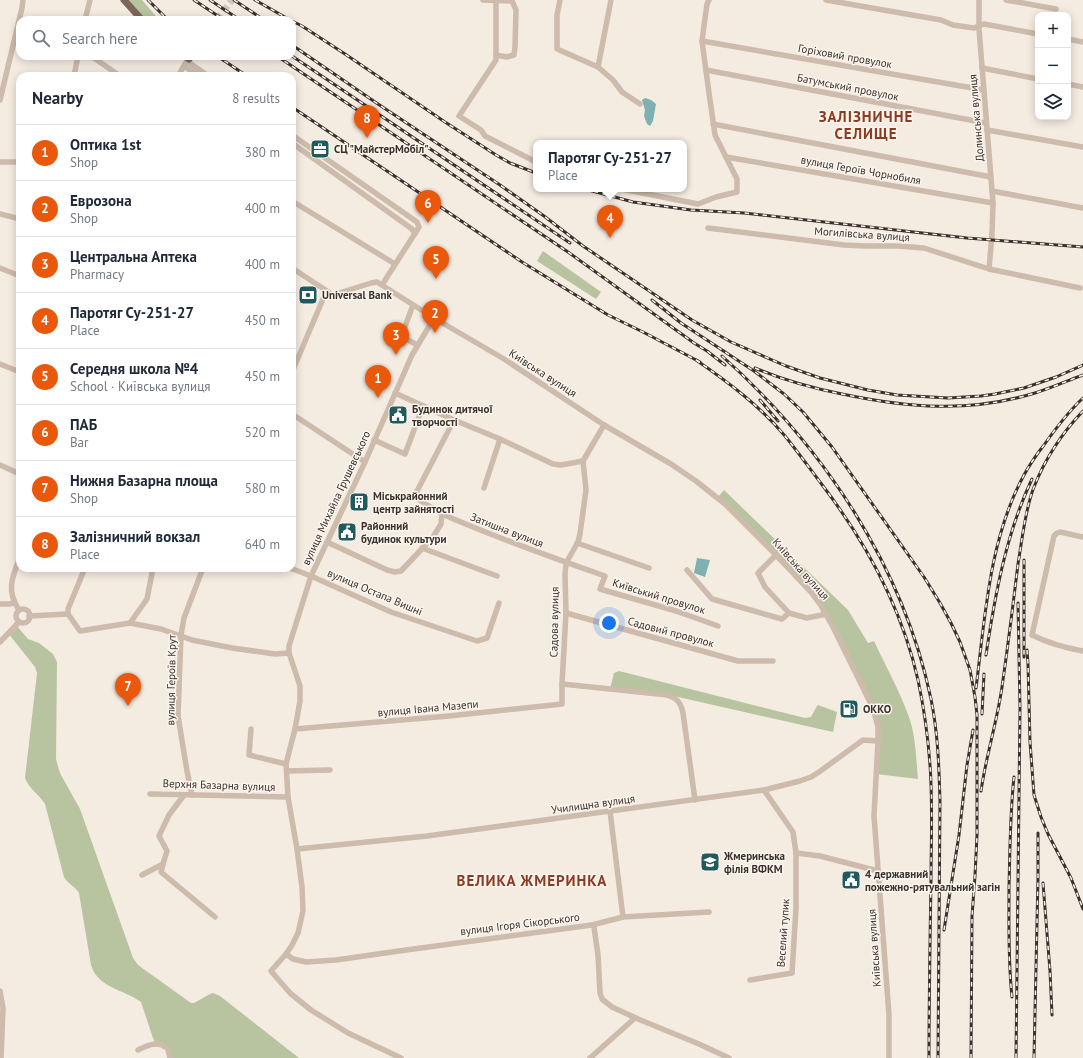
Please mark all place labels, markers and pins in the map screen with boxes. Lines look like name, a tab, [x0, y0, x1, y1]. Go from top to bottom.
pin: 8	[354, 105, 380, 138]
office icon: СЦ "МайстерМобіл"	[309, 138, 331, 160]
place label: СЦ "МайстерМобіл"	[334, 142, 429, 156]
pin: 6	[415, 190, 441, 223]
pin: 4	[597, 205, 623, 238]
pin: 5	[423, 246, 449, 279]
bank icon: Universal Bank	[297, 284, 319, 306]
place label: Universal Bank	[322, 288, 393, 302]
pin: 2	[422, 300, 448, 333]
pin: 3	[383, 322, 409, 355]
pin: 1	[365, 365, 391, 398]
place label: Будинок дитячої творчості	[412, 402, 493, 429]
public building icon: Будинок дитячої творчості	[387, 404, 409, 426]
place label: Міськрайонний центр зайнятості	[373, 489, 454, 516]
building icon: Міськрайонний центр зайнятості	[348, 491, 370, 513]
place label: Районний будинок культури	[361, 519, 446, 546]
public building icon: Районний будинок культури	[336, 521, 358, 543]
pin: 7	[115, 673, 141, 706]
fuel station icon: ОККО	[838, 698, 860, 720]
place label: ОККО	[863, 702, 891, 716]
place label: Жмеринська філія ВФКМ	[723, 849, 785, 876]
school or university icon: Жмеринська філія ВФКМ	[699, 851, 721, 873]
place label: 4 державний пожежно-рятувальний загін	[865, 867, 1000, 894]
public building icon: 4 державний пожежно-рятувальний загін	[840, 869, 862, 891]

